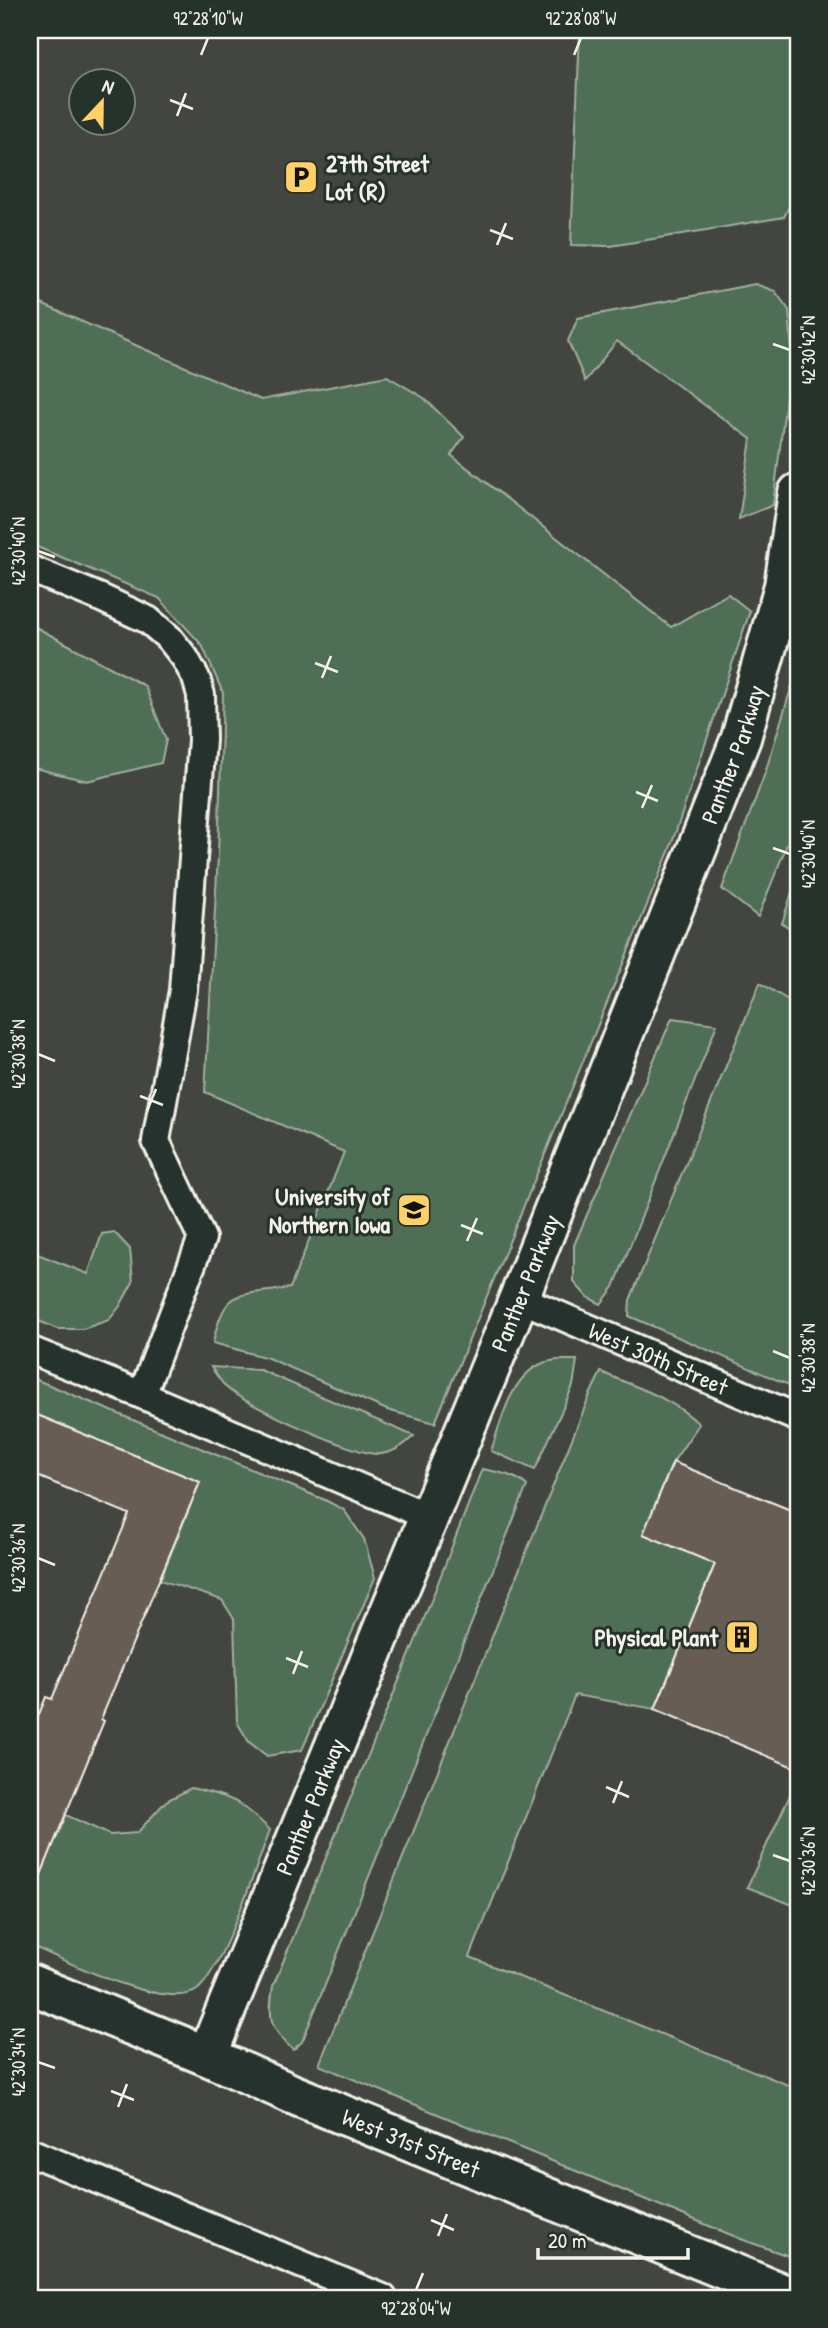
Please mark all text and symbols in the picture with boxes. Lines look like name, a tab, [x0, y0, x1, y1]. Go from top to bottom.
text: 92°28'10"W	[173, 6, 243, 31]
text: 92°28'08"W	[546, 6, 616, 31]
north arrow	[66, 66, 136, 136]
text: N	[99, 72, 118, 100]
place label: 27th Street Lot (R)	[326, 147, 430, 207]
parking icon: 27th Street Lot (R)	[282, 158, 320, 196]
text: 42°30'42"N	[796, 316, 821, 384]
text: 42°30'40"N	[6, 517, 31, 585]
street label: Panther Parkway	[693, 681, 771, 828]
text: 42°30'40"N	[796, 820, 821, 888]
text: 42°30'38"N	[6, 1019, 31, 1089]
place label: University of Northern Iowa	[269, 1180, 391, 1240]
school or university icon: University of Northern Iowa	[395, 1191, 433, 1229]
street label: Panther Parkway	[483, 1209, 567, 1356]
street label: West 30th Street	[584, 1314, 734, 1402]
text: 42°30'38"N	[796, 1323, 821, 1393]
text: 42°30'36"N	[6, 1524, 31, 1592]
building icon: Physical Plant	[723, 1618, 761, 1656]
place label: Physical Plant	[595, 1621, 719, 1654]
street label: Panther Parkway	[267, 1733, 352, 1880]
text: 42°30'36"N	[796, 1827, 821, 1895]
text: 42°30'34"N	[6, 2028, 31, 2096]
street label: West 31st Street	[338, 2100, 486, 2185]
scale bar	[538, 2216, 688, 2260]
text: 20 m	[548, 2226, 586, 2255]
text: 92°28'04"W	[381, 2296, 451, 2321]

